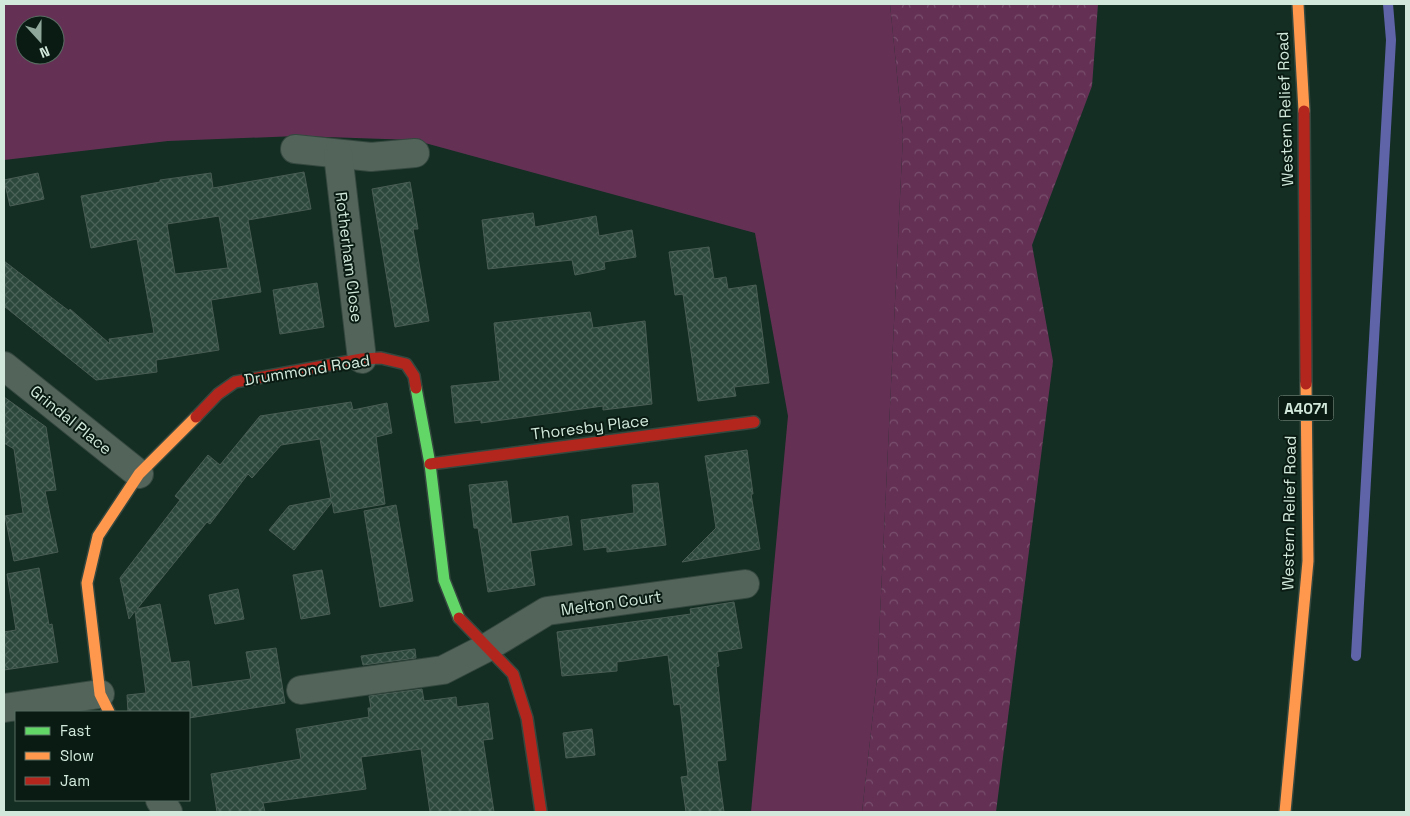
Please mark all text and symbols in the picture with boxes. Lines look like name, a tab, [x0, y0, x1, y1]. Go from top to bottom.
north arrow	[15, 15, 65, 65]
street label: Western Relief Road	[1272, 31, 1298, 187]
text: N	[37, 42, 52, 62]
street label: Rotherham Close	[331, 191, 367, 323]
street label: Drummond Road	[242, 350, 372, 390]
street label: Grindal Place	[26, 381, 116, 459]
road number: A4071	[1278, 396, 1334, 420]
street label: Thoresby Place	[530, 409, 650, 445]
street label: Western Relief Road	[1277, 435, 1301, 591]
street label: Melton Court	[559, 586, 663, 620]
legend	[15, 711, 190, 801]
text: Fast	[60, 721, 91, 740]
text: Slow	[60, 746, 94, 765]
text: Jam	[60, 771, 90, 790]

